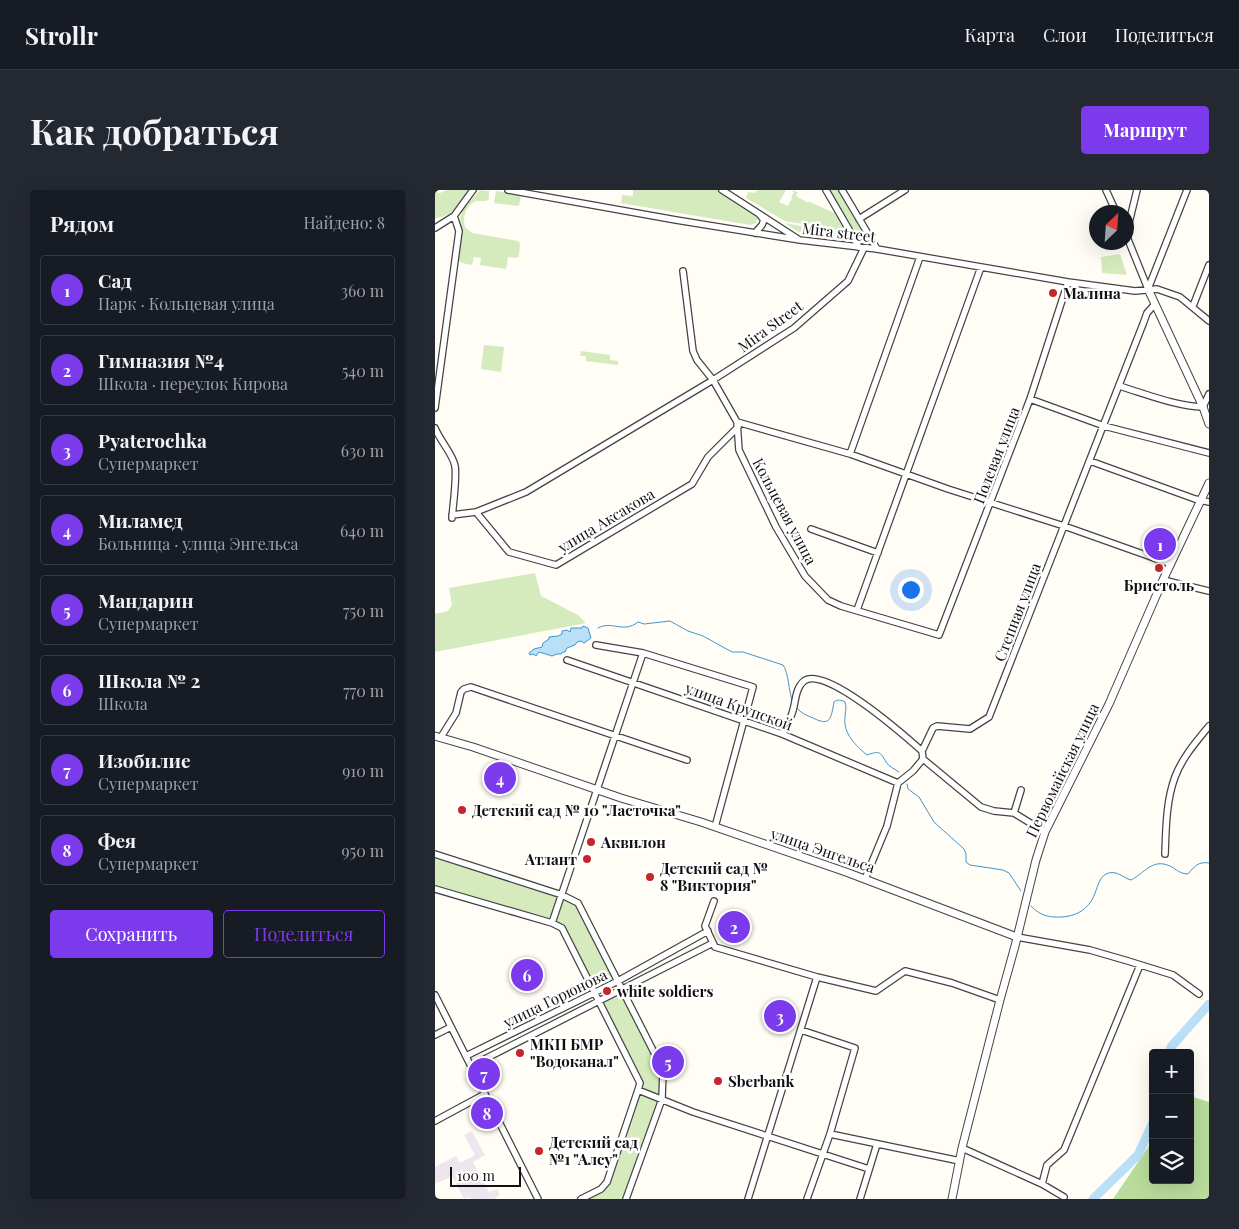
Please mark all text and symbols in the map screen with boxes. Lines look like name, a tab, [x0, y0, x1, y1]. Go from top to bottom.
text: Strollr	[25, 19, 98, 51]
text: Карта	[964, 23, 1015, 47]
text: Слои	[1043, 23, 1087, 47]
text: Поделиться	[1115, 23, 1214, 47]
button: Маршрут	[1081, 106, 1209, 154]
text: Как добраться	[30, 107, 279, 154]
north arrow	[1089, 205, 1134, 250]
text: Рядом	[50, 209, 114, 237]
text: Найдено: 8	[303, 212, 385, 233]
street label: Mira street	[801, 218, 878, 247]
text: Сад	[98, 267, 132, 293]
text: 1	[64, 280, 70, 301]
text: 360 m	[341, 280, 384, 301]
place label: Малина	[1063, 283, 1121, 303]
marker: Малина	[1047, 287, 1059, 299]
text: Парк · Кольцевая улица	[98, 293, 275, 314]
street label: Mira Street	[734, 295, 807, 356]
text: Гимназия №4	[98, 347, 224, 373]
text: 2	[63, 360, 71, 381]
text: 540 m	[342, 360, 384, 381]
text: Школа · переулок Кирова	[98, 373, 288, 394]
street label: Полевая улица	[968, 403, 1024, 506]
text: Pyaterochka	[98, 427, 207, 453]
text: 3	[63, 440, 71, 461]
text: 630 m	[341, 440, 384, 461]
text: Супермаркет	[98, 453, 199, 474]
street label: Кольцевая улица	[748, 454, 822, 568]
street label: улица Аксакова	[553, 483, 658, 557]
text: Миламед	[98, 507, 183, 533]
text: 4	[63, 520, 71, 541]
text: 640 m	[340, 520, 384, 541]
pin: 1	[1144, 525, 1176, 563]
text: Больница · улица Энгельса	[98, 533, 299, 554]
street label: Степная улица	[989, 559, 1045, 664]
marker: Бристоль	[1153, 562, 1165, 574]
place label: Бристоль	[1124, 575, 1195, 595]
your location	[898, 577, 924, 603]
text: Мандарин	[98, 587, 194, 613]
text: 5	[63, 600, 71, 621]
text: 750 m	[343, 600, 384, 621]
text: Супермаркет	[98, 613, 199, 634]
text: Школа № 2	[98, 667, 201, 693]
street label: улица Крупской	[682, 677, 795, 735]
text: 6	[63, 680, 71, 701]
text: 770 m	[343, 680, 384, 701]
text: Школа	[98, 693, 148, 714]
street label: Первомайская улица	[1021, 699, 1103, 840]
text: Изобилие	[98, 747, 191, 773]
pin: 4	[484, 759, 516, 797]
text: 7	[63, 760, 71, 781]
text: 910 m	[342, 760, 384, 781]
text: Супермаркет	[98, 773, 199, 794]
place label: Детский сад № 10 "Ласточка"	[472, 800, 681, 820]
marker: Детский сад № 10 "Ласточка"	[456, 804, 468, 816]
street label: улица Энгельса	[767, 822, 878, 877]
text: Фея	[98, 827, 136, 853]
place label: Аквилон	[600, 832, 666, 852]
marker: Аквилон	[585, 836, 597, 848]
text: 8	[63, 840, 71, 861]
text: 950 m	[341, 840, 384, 861]
place label: Атлант	[524, 849, 577, 869]
text: Супермаркет	[98, 853, 199, 874]
marker: Атлант	[581, 853, 593, 865]
place label: Детский сад № 8 "Виктория"	[660, 858, 768, 895]
marker: Детский сад № 8 "Виктория"	[644, 871, 656, 883]
pin: 2	[718, 908, 750, 946]
button: Сохранить	[50, 910, 213, 958]
button: Поделиться	[223, 910, 385, 958]
pin: 6	[511, 956, 543, 994]
street label: улица Горюнова	[499, 964, 611, 1032]
place label: white soldiers	[616, 981, 713, 1001]
marker: white soldiers	[601, 985, 613, 997]
pin: 3	[764, 997, 796, 1035]
place label: МКП БМР "Водоканал"	[530, 1034, 619, 1071]
pin: 5	[652, 1043, 684, 1081]
marker: МКП БМР "Водоканал"	[514, 1047, 526, 1059]
map controls	[1149, 1049, 1194, 1184]
button: +	[1149, 1049, 1194, 1094]
pin: 7	[468, 1055, 500, 1093]
place label: Sberbank	[728, 1071, 794, 1091]
marker: Sberbank	[712, 1075, 724, 1087]
pin: 8	[471, 1094, 503, 1132]
button: −	[1149, 1094, 1194, 1139]
place label: Детский сад №1 "Алсу"	[549, 1132, 638, 1169]
button: layers	[1149, 1139, 1194, 1184]
marker: Детский сад №1 "Алсу"	[533, 1145, 545, 1157]
scale bar	[450, 1164, 521, 1187]
text: 100 m	[457, 1166, 495, 1185]

